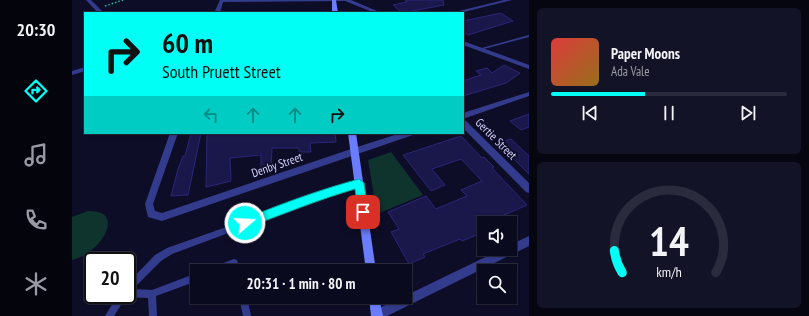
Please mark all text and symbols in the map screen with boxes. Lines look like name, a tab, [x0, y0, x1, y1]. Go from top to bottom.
text: 20:30	[17, 18, 55, 41]
text: 60 m	[162, 24, 213, 61]
icon: right	[96, 28, 148, 80]
text: Paper Moons	[611, 44, 680, 63]
text: South Pruett Street	[162, 60, 281, 83]
text: Ada Vale	[611, 63, 650, 80]
icon: directions	[22, 77, 50, 105]
icon: previous	[579, 102, 601, 124]
icon: pause	[658, 102, 680, 124]
icon: next	[737, 102, 759, 124]
icon: left	[200, 104, 222, 126]
icon: ahead	[242, 104, 264, 126]
icon: ahead	[284, 104, 306, 126]
icon: right	[326, 104, 348, 126]
street label: Gertie Street	[472, 115, 521, 163]
icon: music	[22, 141, 50, 169]
street label: Denby Street	[249, 149, 305, 180]
pin	[346, 195, 380, 229]
icon: arrive	[352, 201, 374, 223]
position arrow	[224, 202, 266, 244]
icon: phone	[22, 206, 50, 234]
text: 14	[649, 214, 689, 267]
map controls	[477, 216, 517, 304]
button: sound	[477, 216, 517, 256]
speed limit sign: 20	[84, 252, 136, 304]
text: km/h	[656, 262, 682, 281]
button: search	[477, 264, 517, 304]
icon: climate	[22, 270, 50, 298]
text: 20:31 · 1 min · 80 m	[247, 274, 355, 293]

